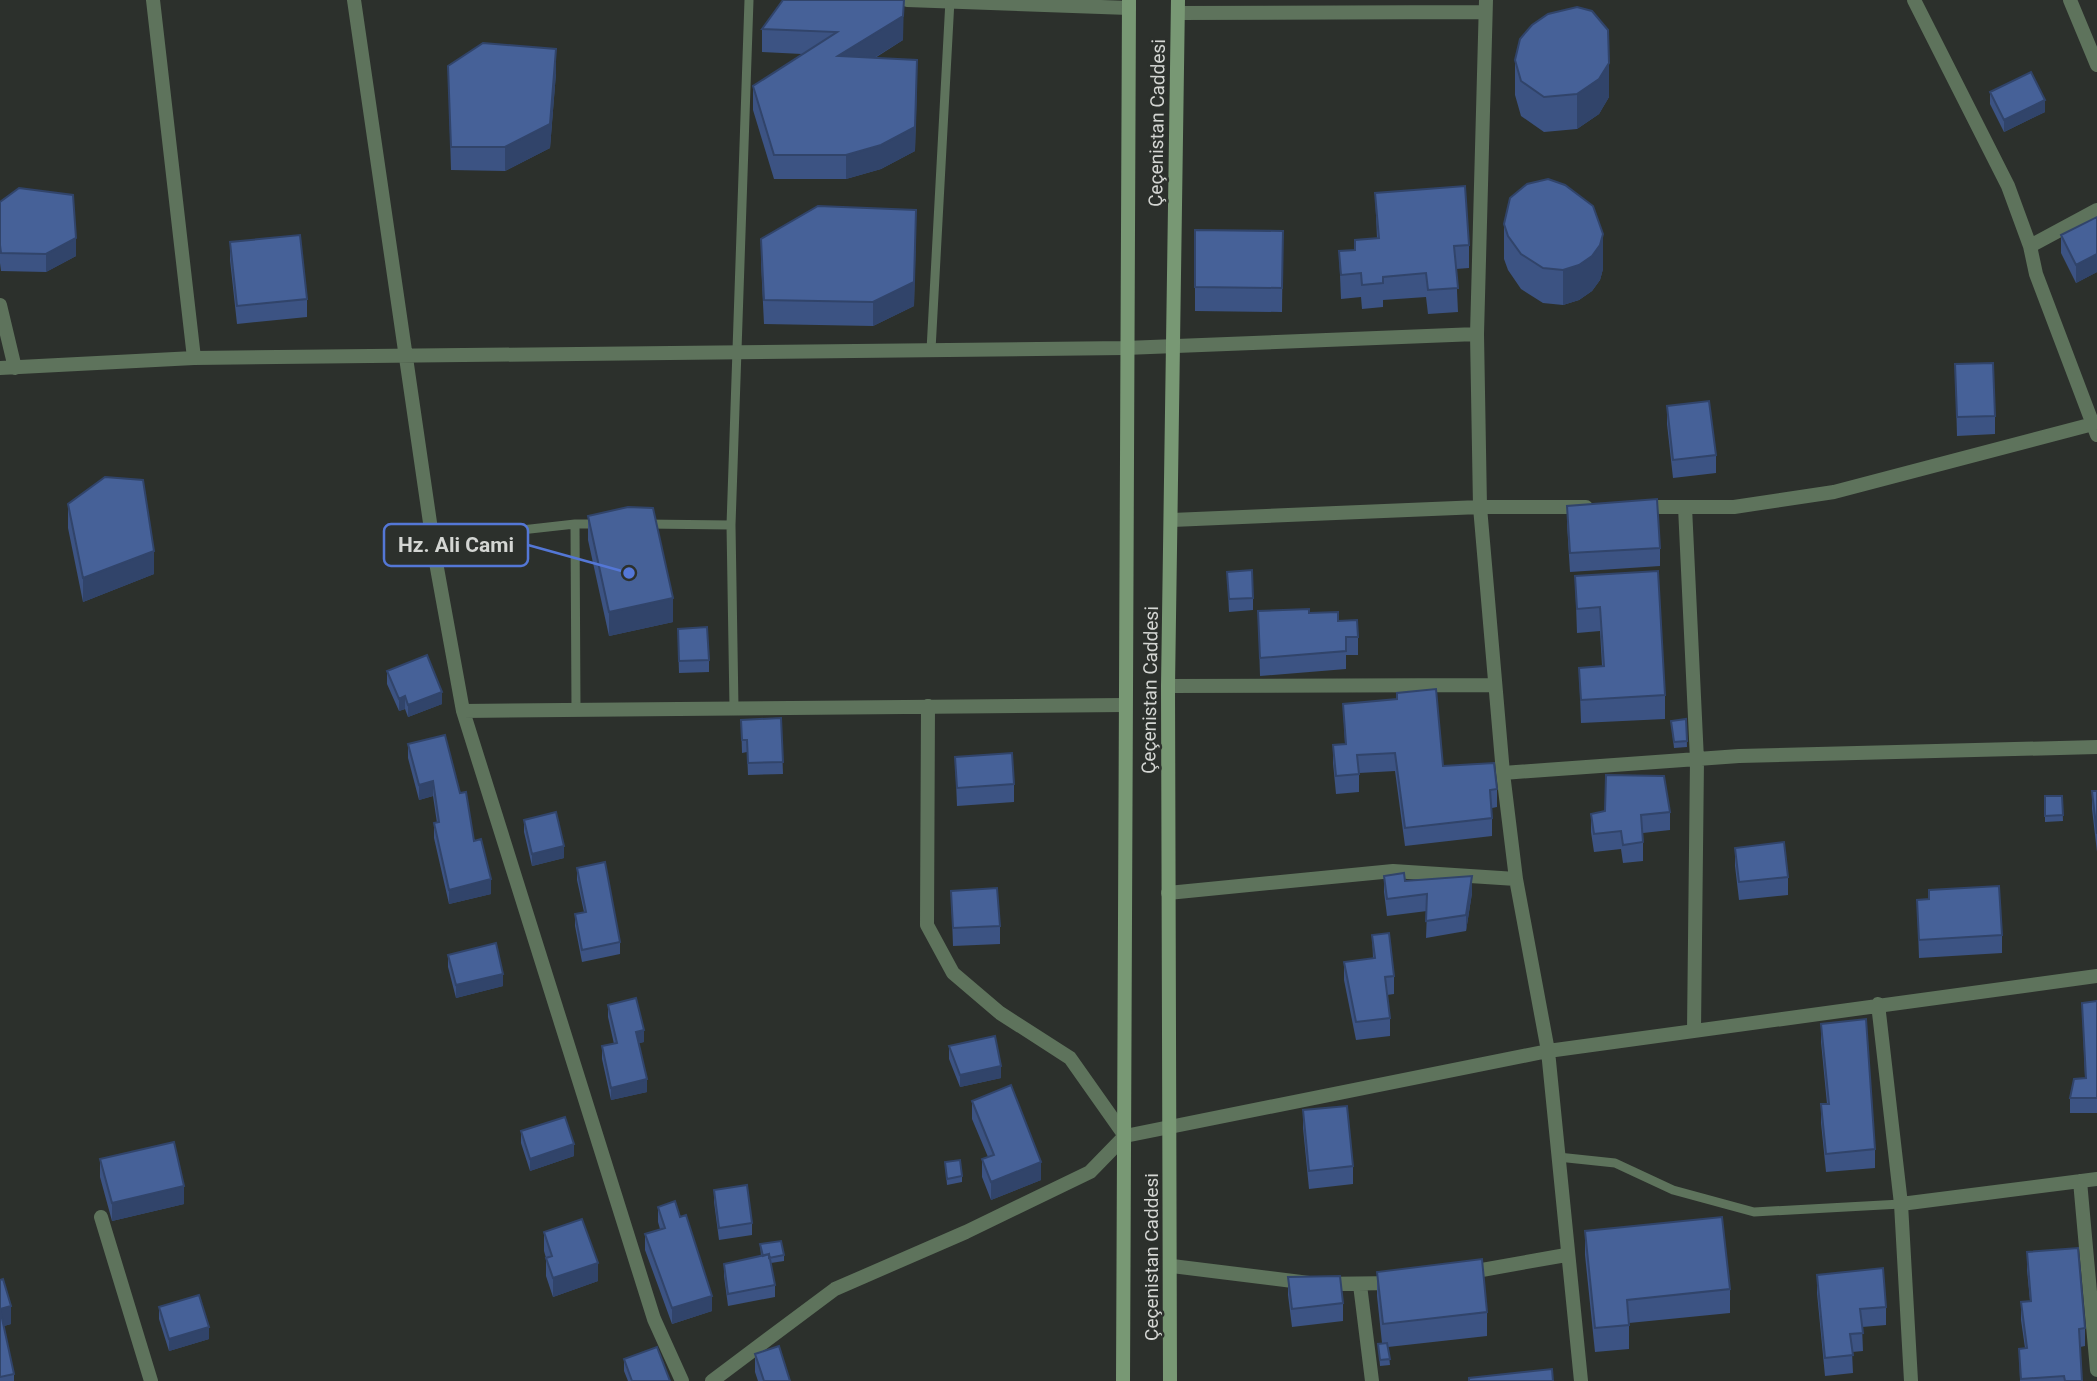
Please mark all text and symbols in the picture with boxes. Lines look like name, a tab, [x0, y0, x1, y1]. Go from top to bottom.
street label: Çeçenistan Caddesi	[1144, 39, 1170, 207]
callout: Hz. Ali Cami	[384, 524, 528, 566]
text: Hz. Ali Cami	[398, 533, 514, 557]
street label: Çeçenistan Caddesi	[1137, 606, 1163, 774]
street label: Çeçenistan Caddesi	[1140, 1173, 1163, 1341]

